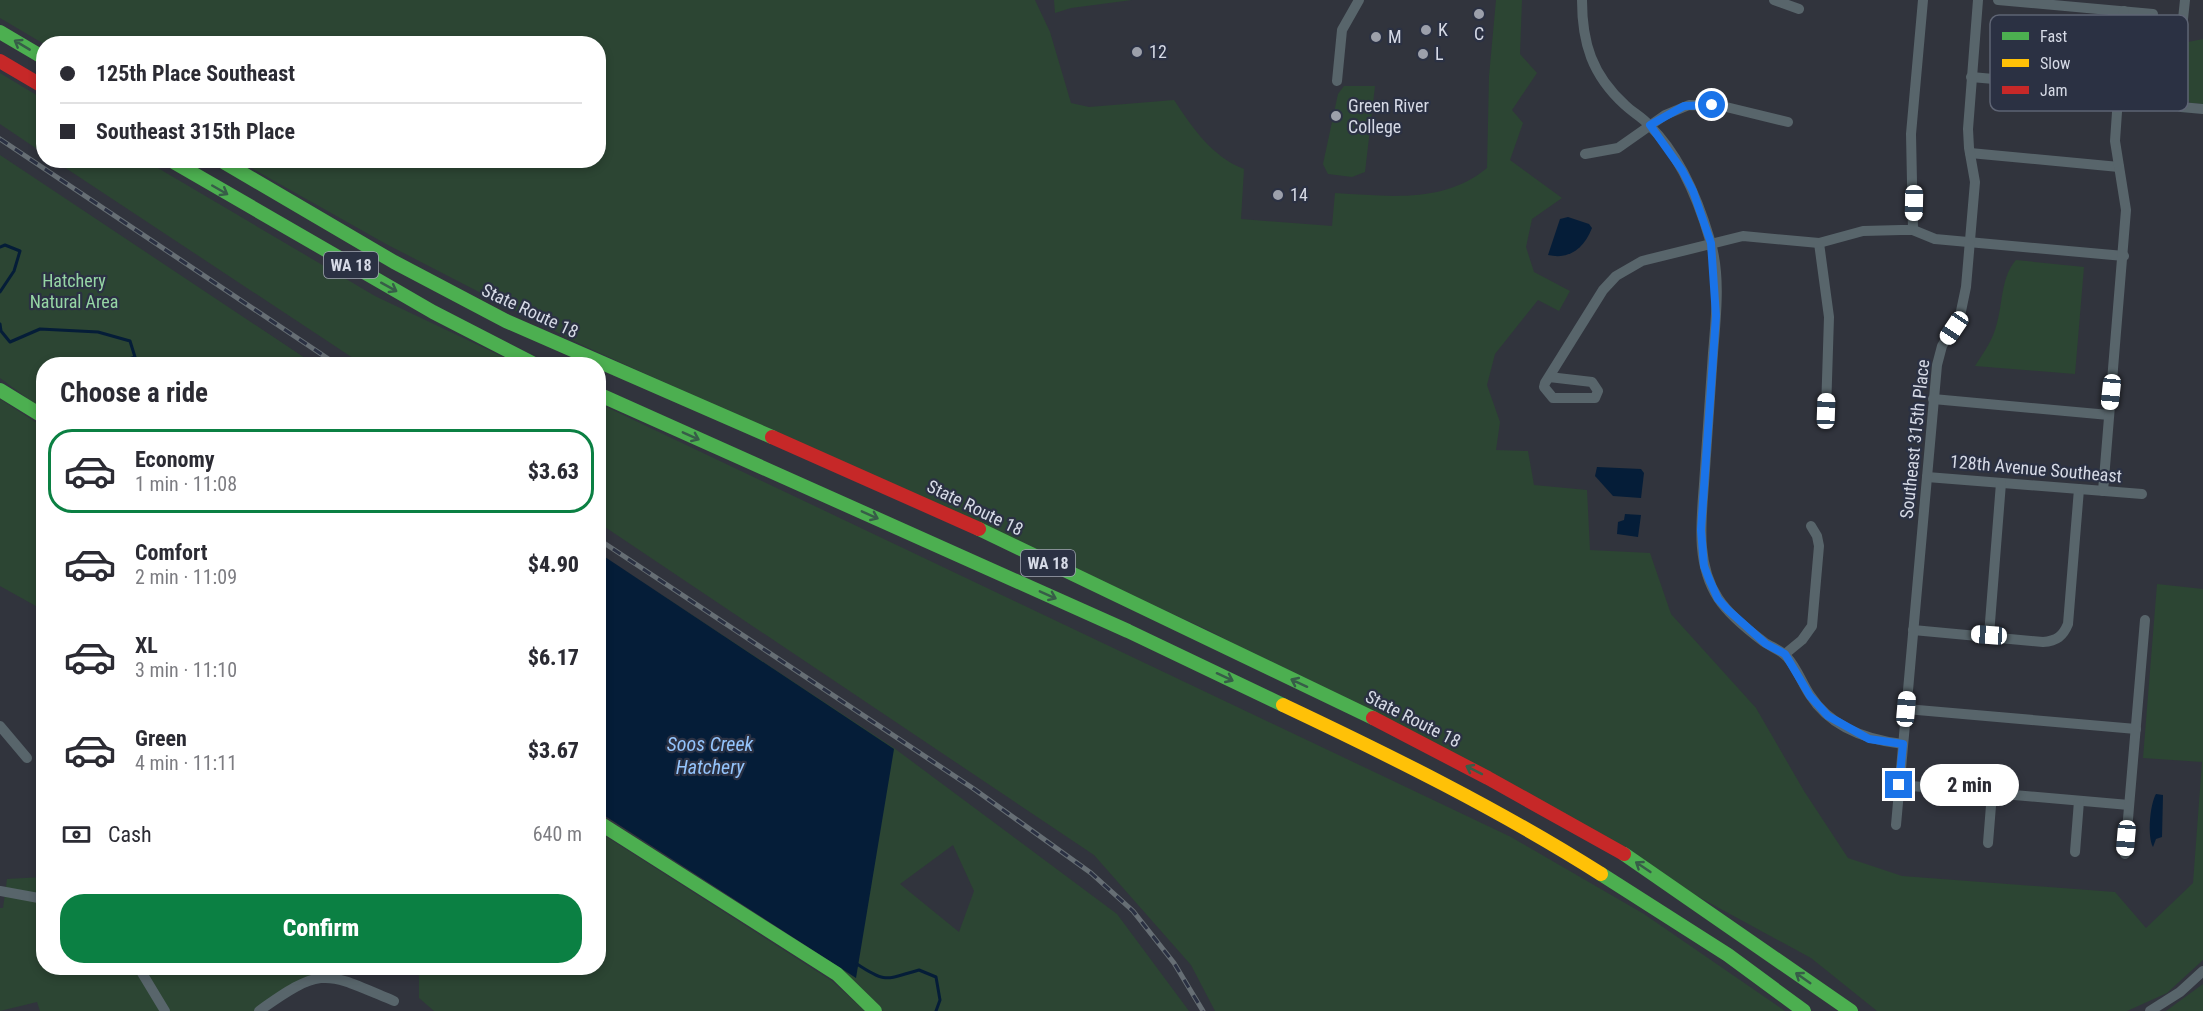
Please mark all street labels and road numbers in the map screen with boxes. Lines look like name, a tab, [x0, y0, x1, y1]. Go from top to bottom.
road number: WA 18	[324, 252, 378, 278]
street label: State Route 18	[479, 279, 582, 342]
street label: Southeast 315th Place	[1896, 358, 1933, 520]
street label: 128th Avenue Southeast	[1949, 451, 2123, 486]
street label: State Route 18	[924, 475, 1027, 540]
road number: WA 18	[1021, 550, 1075, 576]
street label: State Route 18	[1362, 686, 1464, 752]

